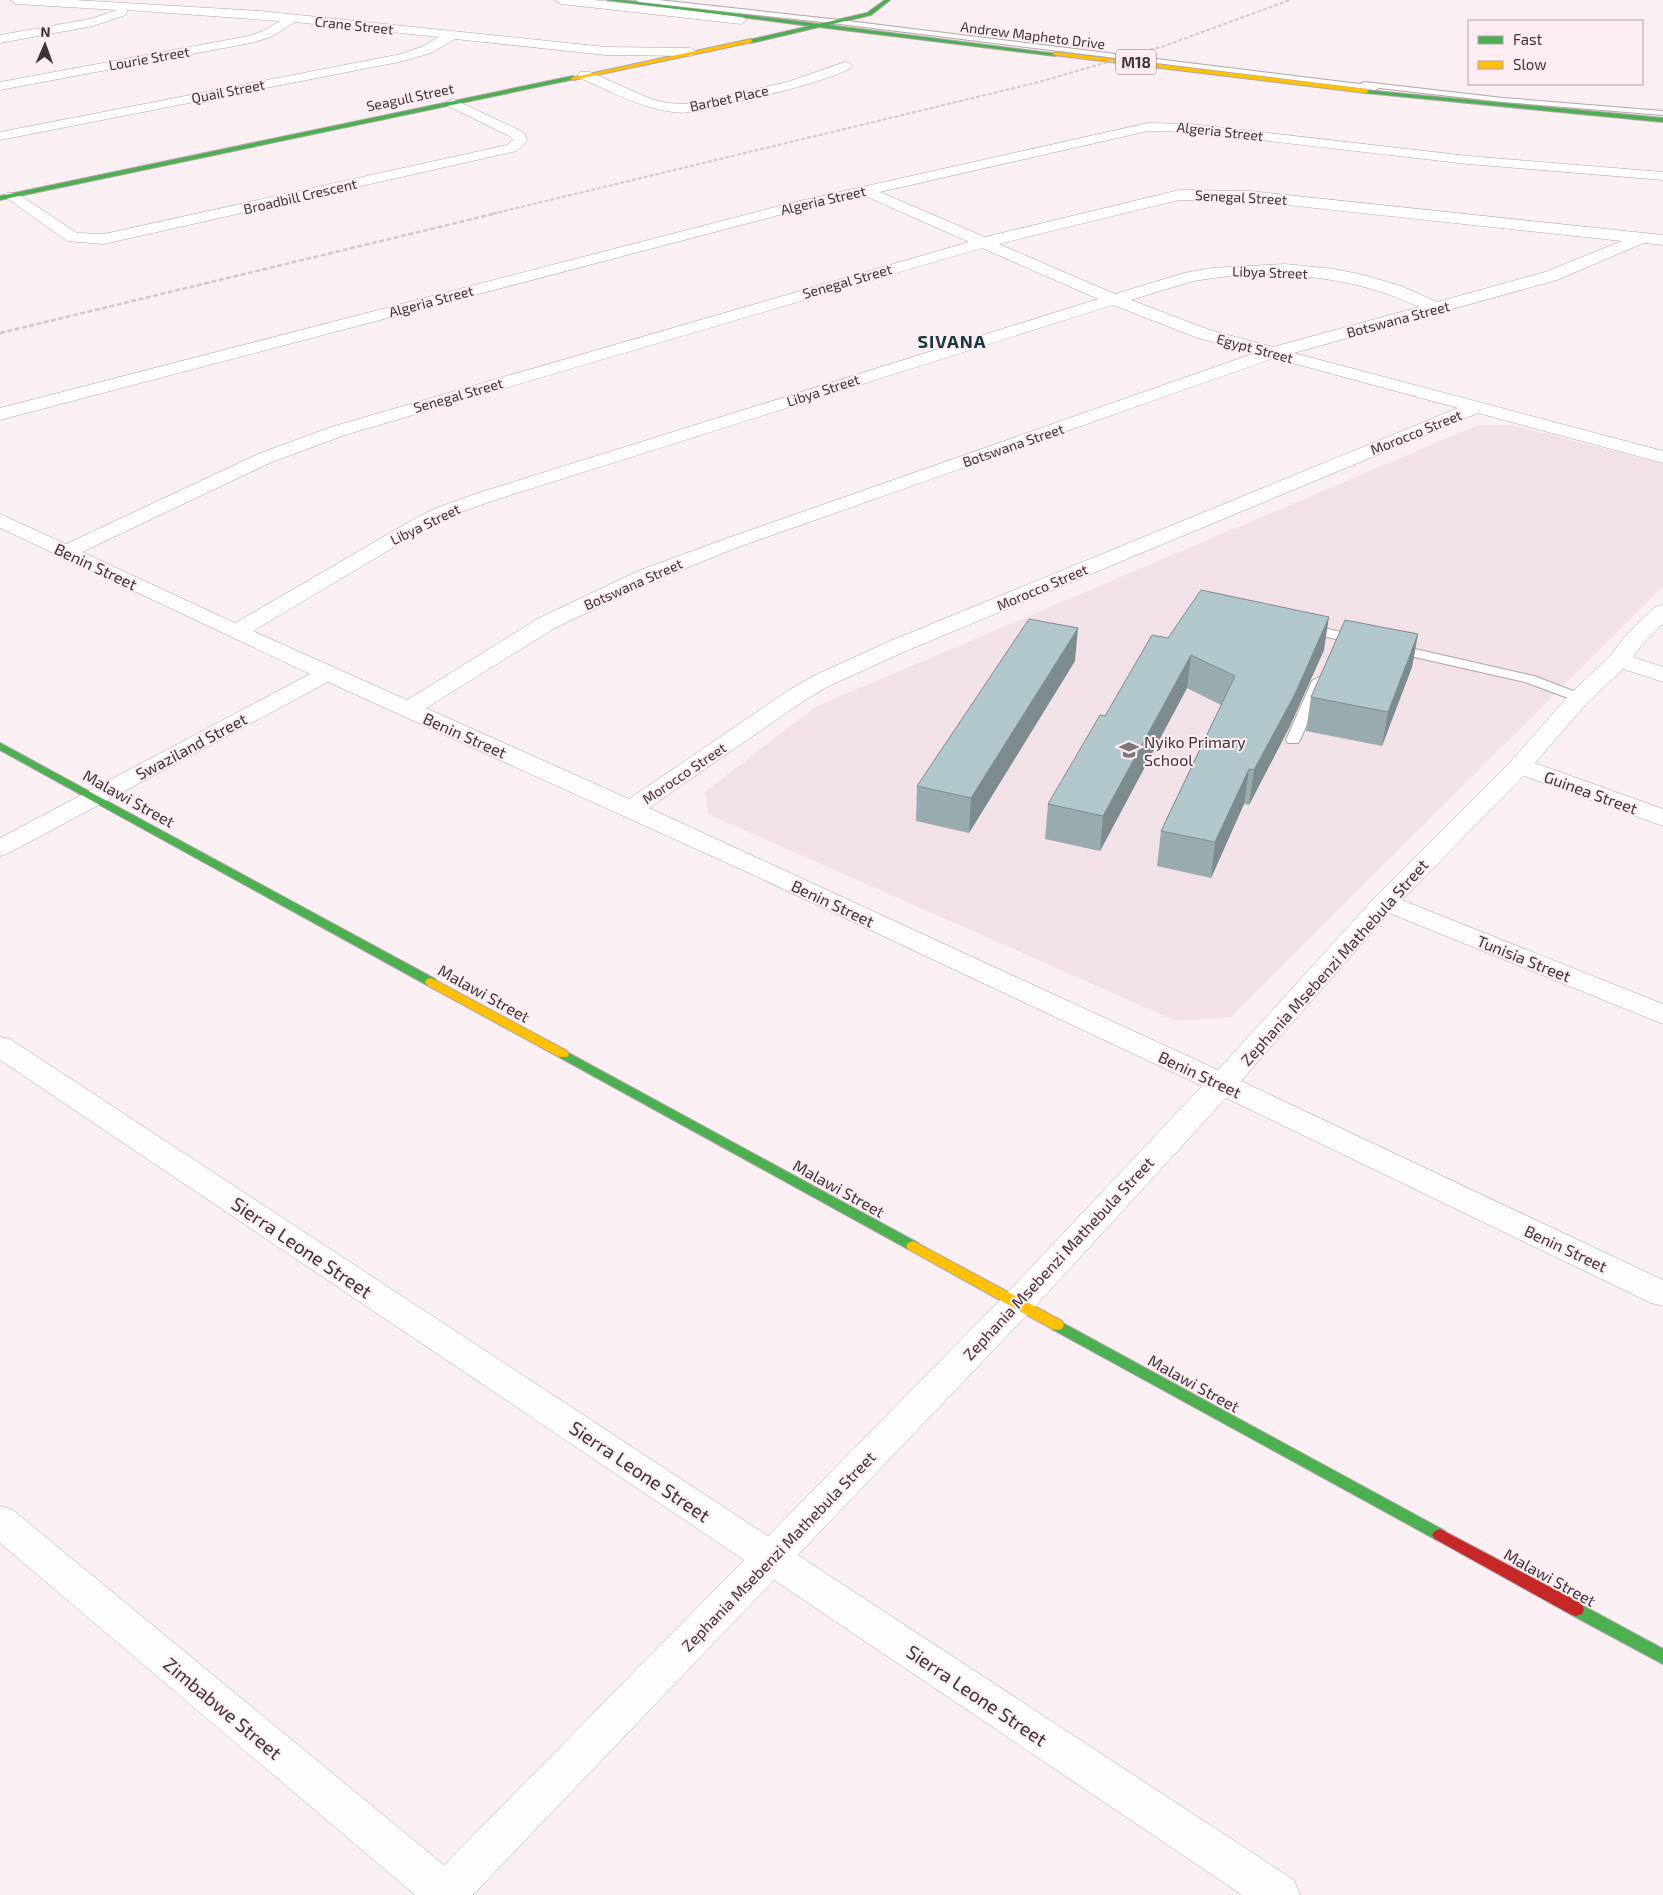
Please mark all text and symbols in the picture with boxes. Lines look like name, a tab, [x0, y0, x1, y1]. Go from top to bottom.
street label: Crane Street	[314, 12, 394, 38]
street label: Andrew Mapheto Drive	[960, 18, 1106, 52]
north arrow	[20, 20, 70, 70]
legend	[1468, 20, 1643, 85]
text: N	[40, 23, 51, 40]
text: Fast	[1513, 30, 1543, 48]
street label: Lourie Street	[107, 43, 191, 73]
road number: M18	[1116, 50, 1156, 74]
text: Slow	[1513, 55, 1547, 73]
street label: Quail Street	[190, 76, 266, 106]
street label: Seagull Street	[365, 79, 455, 115]
street label: Barbet Place	[688, 81, 770, 115]
street label: Algeria Street	[1176, 118, 1264, 144]
street label: Broadbill Crescent	[242, 175, 358, 217]
street label: Algeria Street	[779, 182, 867, 218]
street label: Senegal Street	[1194, 186, 1288, 208]
street label: Senegal Street	[800, 260, 894, 302]
street label: Libya Street	[1232, 262, 1308, 282]
street label: Algeria Street	[387, 282, 475, 320]
street label: Botswana Street	[1345, 297, 1451, 341]
district label: SIVANA	[917, 330, 987, 352]
street label: Egypt Street	[1215, 330, 1295, 366]
street label: Libya Street	[784, 370, 862, 410]
street label: Senegal Street	[411, 374, 505, 416]
street label: Morocco Street	[1368, 406, 1464, 458]
street label: Botswana Street	[960, 420, 1066, 470]
street label: Libya Street	[387, 500, 463, 548]
street label: Benin Street	[52, 539, 140, 593]
street label: Botswana Street	[581, 555, 685, 613]
street label: Morocco Street	[994, 560, 1090, 614]
street label: Benin Street	[420, 708, 510, 762]
street label: Swaziland Street	[132, 709, 250, 783]
place label: Nyiko Primary School	[1144, 732, 1246, 769]
street label: Morocco Street	[639, 739, 729, 807]
school or university icon: Nyiko Primary School	[1118, 739, 1140, 761]
street label: Malawi Street	[80, 765, 178, 831]
street label: Guinea Street	[1542, 766, 1640, 818]
street label: Zephania Msebenzi Mathebula Street	[1236, 855, 1432, 1069]
street label: Benin Street	[789, 876, 877, 930]
street label: Tunisia Street	[1474, 931, 1574, 985]
street label: Malawi Street	[435, 960, 533, 1026]
street label: Benin Street	[1156, 1047, 1244, 1101]
street label: Zephania Msebenzi Mathebula Street	[959, 1153, 1157, 1363]
street label: Malawi Street	[790, 1155, 888, 1221]
street label: Sierra Leone Street	[227, 1191, 377, 1303]
street label: Benin Street	[1522, 1221, 1610, 1275]
street label: Malawi Street	[1145, 1350, 1243, 1416]
street label: Sierra Leone Street	[565, 1415, 715, 1527]
street label: Zephania Msebenzi Mathebula Street	[677, 1447, 879, 1655]
street label: Malawi Street	[1501, 1544, 1599, 1610]
street label: Sierra Leone Street	[902, 1639, 1052, 1751]
street label: Zimbabwe Street	[159, 1652, 287, 1764]

